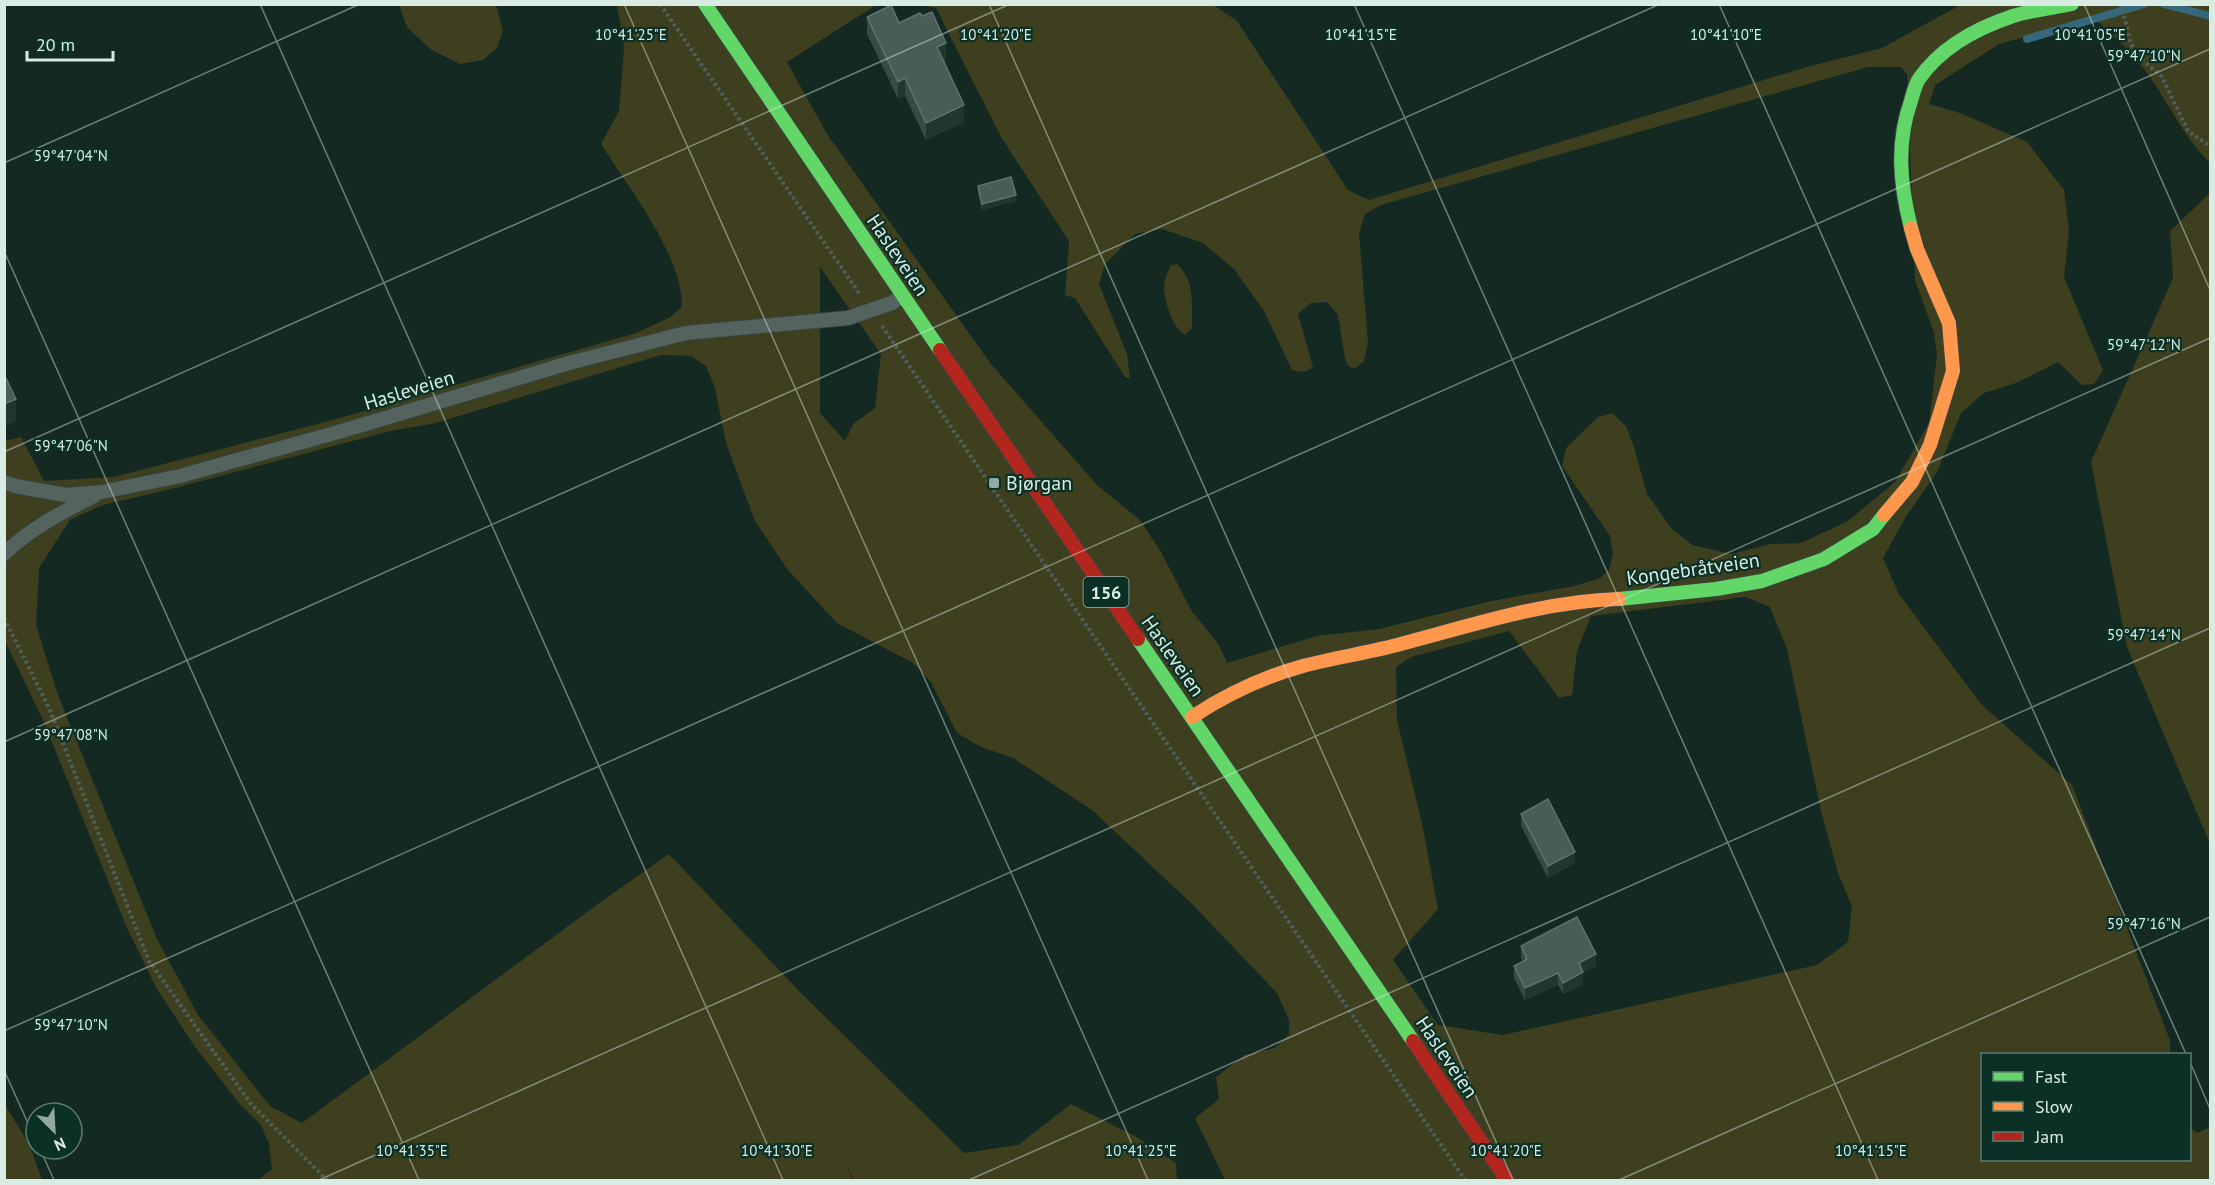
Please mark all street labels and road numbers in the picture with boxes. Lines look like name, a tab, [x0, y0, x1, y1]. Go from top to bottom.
street label: Hasleveien	[861, 209, 935, 301]
street label: Hasleveien	[361, 364, 457, 416]
street label: Kongebråtveien	[1625, 547, 1761, 591]
road number: 156	[1084, 577, 1128, 607]
street label: Hasleveien	[1136, 610, 1210, 702]
street label: Hasleveien	[1410, 1011, 1484, 1103]

